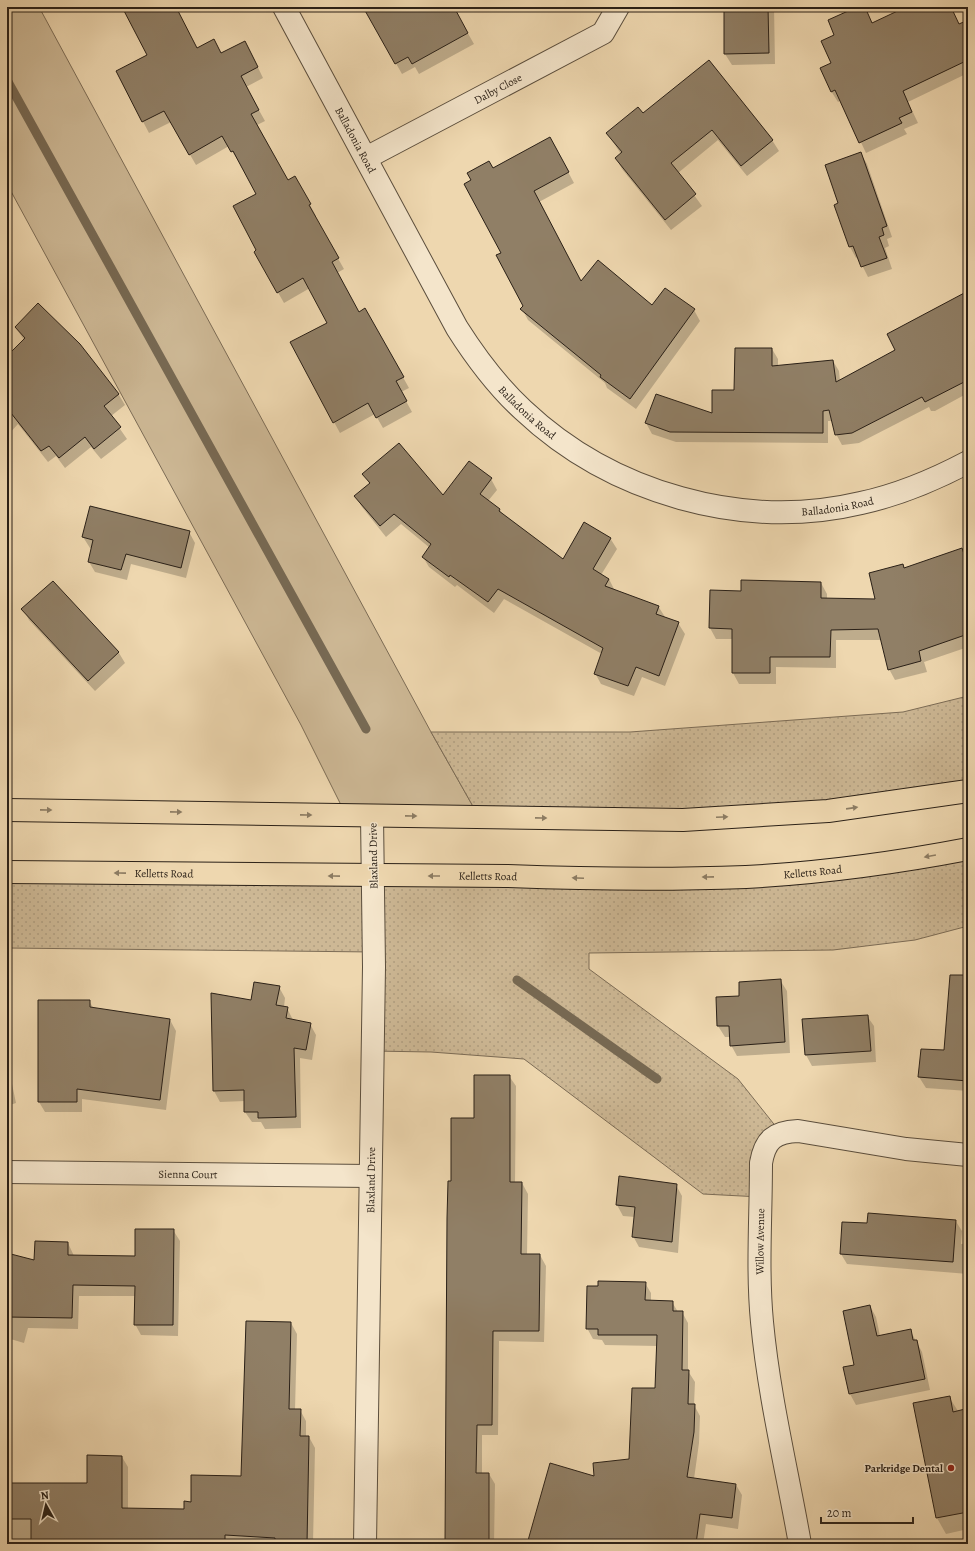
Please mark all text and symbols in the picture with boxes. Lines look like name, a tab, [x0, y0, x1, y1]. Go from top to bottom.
street label: Dalby Close	[471, 70, 525, 108]
street label: Balladonia Road	[331, 104, 379, 176]
street label: Balladonia Road	[495, 383, 559, 443]
street label: Balladonia Road	[801, 493, 875, 520]
one-way arrow	[846, 805, 858, 811]
one-way arrow	[40, 807, 53, 813]
one-way arrow	[170, 809, 182, 816]
one-way arrow	[300, 812, 313, 818]
one-way arrow	[405, 813, 417, 820]
one-way arrow	[716, 814, 728, 821]
one-way arrow	[535, 815, 548, 821]
street label: Blaxland Drive	[365, 823, 382, 889]
one-way arrow	[924, 853, 936, 859]
street label: Kelletts Road	[783, 862, 843, 882]
street label: Kelletts Road	[135, 866, 193, 881]
street label: Kelletts Road	[459, 869, 518, 884]
one-way arrow	[114, 870, 126, 877]
one-way arrow	[327, 873, 340, 879]
one-way arrow	[427, 873, 440, 879]
one-way arrow	[701, 874, 714, 880]
one-way arrow	[572, 875, 584, 882]
street label: Blaxland Drive	[363, 1147, 379, 1213]
street label: Sienna Court	[158, 1167, 218, 1182]
street label: Willow Avenue	[752, 1208, 768, 1276]
place label: Parkridge Dental	[865, 1461, 943, 1476]
marker: Parkridge Dental	[946, 1463, 956, 1473]
north arrow	[26, 1485, 66, 1525]
text: N	[40, 1488, 50, 1504]
scale bar	[821, 1499, 913, 1525]
text: 20 m	[827, 1505, 851, 1521]

